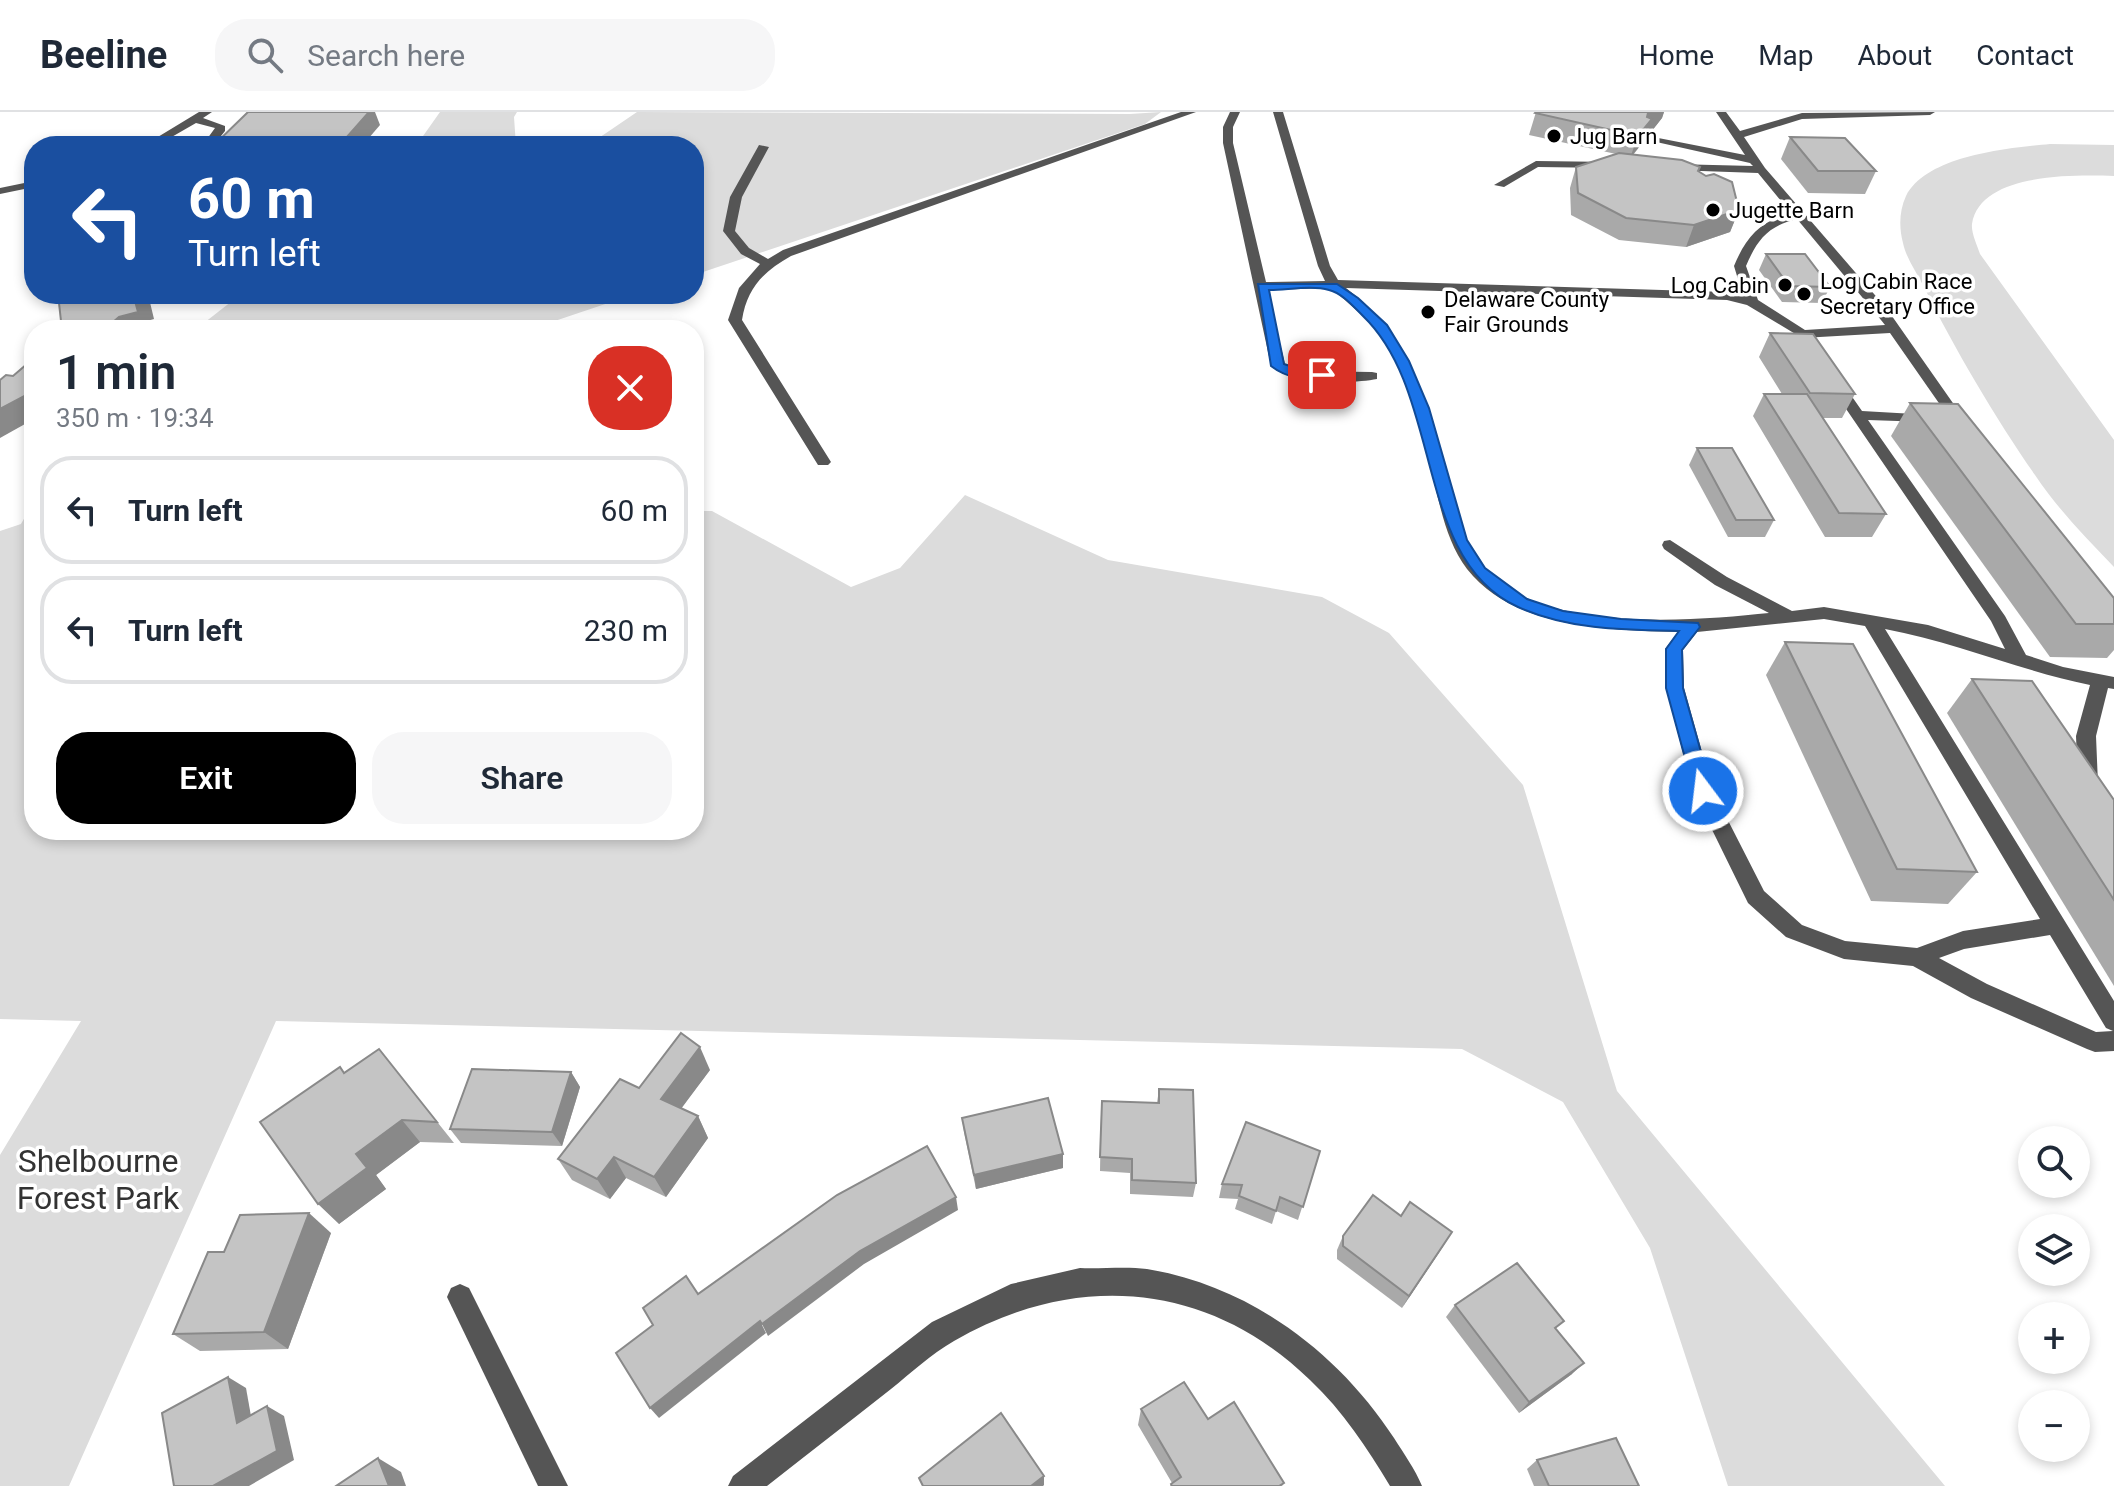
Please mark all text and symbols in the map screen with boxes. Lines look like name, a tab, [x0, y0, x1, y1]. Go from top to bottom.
search box	[215, 19, 775, 91]
text: Beeline	[40, 33, 167, 77]
icon: search	[243, 33, 287, 77]
text: Search here	[307, 38, 465, 73]
text: Home	[1639, 39, 1714, 72]
text: Map	[1758, 39, 1814, 72]
text: About	[1858, 39, 1932, 72]
text: Contact	[1976, 39, 2074, 72]
place label: Jug Barn	[1570, 124, 1657, 149]
marker: Jug Barn	[1545, 127, 1563, 145]
text: 60 m	[188, 166, 315, 232]
icon: left	[56, 168, 160, 272]
place label: Jugette Barn	[1729, 198, 1854, 223]
marker: Jugette Barn	[1704, 201, 1722, 219]
text: Turn left	[188, 233, 321, 275]
place label: Log Cabin Race Secretary Office	[1820, 269, 1975, 319]
place label: Log Cabin	[1671, 273, 1769, 298]
marker: Log Cabin	[1776, 276, 1794, 294]
marker: Log Cabin Race Secretary Office	[1795, 285, 1813, 303]
place label: Delaware County Fair Grounds	[1444, 287, 1610, 337]
marker: Delaware County Fair Grounds	[1419, 303, 1437, 321]
pin	[1288, 341, 1356, 409]
text: 1 min	[56, 344, 176, 401]
button: close	[588, 346, 672, 430]
icon: arrive	[1300, 353, 1344, 397]
text: 350 m · 19:34	[56, 403, 214, 433]
icon: left	[60, 488, 104, 532]
text: Turn left	[128, 493, 243, 528]
text: 60 m	[601, 493, 668, 528]
icon: left	[60, 608, 104, 652]
text: Turn left	[128, 613, 243, 648]
text: 230 m	[584, 613, 668, 648]
button: Exit	[56, 732, 356, 824]
button: Share	[372, 732, 672, 824]
position arrow	[1661, 749, 1745, 833]
map controls	[2018, 1126, 2090, 1462]
button: search	[2018, 1126, 2090, 1198]
park label: Shelbourne Forest Park	[17, 1142, 180, 1217]
button: layers	[2018, 1214, 2090, 1286]
button: +	[2018, 1302, 2090, 1374]
button: −	[2018, 1390, 2090, 1462]

